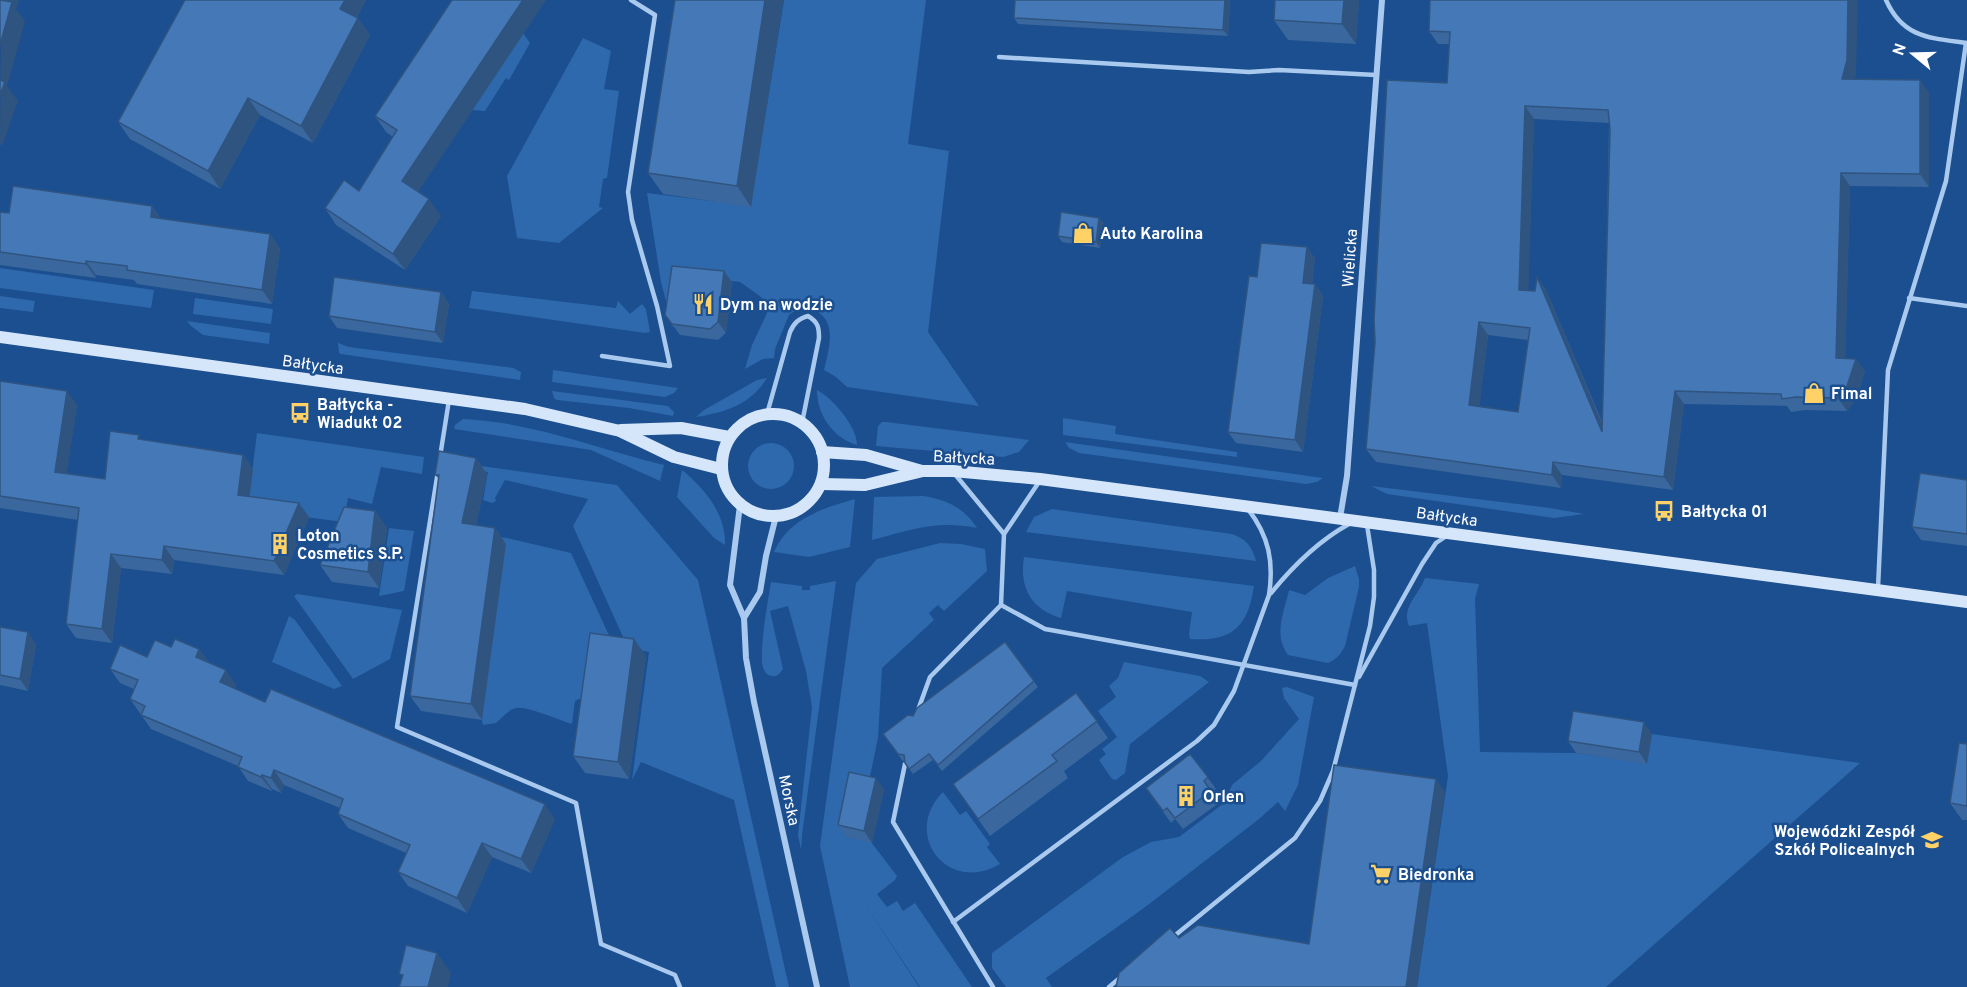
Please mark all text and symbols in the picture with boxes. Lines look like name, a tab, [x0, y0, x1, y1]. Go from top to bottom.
north arrow	[1883, 24, 1943, 84]
text: N	[1889, 41, 1912, 58]
shop icon: Auto Karolina	[1071, 221, 1095, 245]
place label: Auto Karolina	[1100, 225, 1203, 245]
street label: Wielicka	[1339, 228, 1363, 288]
restaurant icon: Dym na wodzie	[691, 292, 715, 316]
place label: Dym na wodzie	[720, 296, 833, 316]
street label: Bałtycka	[281, 352, 345, 380]
shop icon: Fimal	[1802, 381, 1826, 405]
place label: Fimal	[1831, 385, 1872, 405]
place label: Bałtycka - Wiadukt 02	[317, 396, 402, 434]
bus stop icon: Bałtycka - Wiadukt 02	[288, 401, 312, 425]
street label: Bałtycka	[932, 447, 995, 471]
bus stop icon: Bałtycka 01	[1652, 499, 1676, 523]
place label: Bałtycka 01	[1681, 503, 1768, 523]
street label: Bałtycka	[1415, 504, 1479, 532]
place label: Loton Cosmetics S.P.	[297, 527, 403, 565]
building icon: Loton Cosmetics S.P.	[268, 532, 292, 556]
street label: Morska	[773, 773, 803, 828]
building icon: Orlen	[1174, 784, 1198, 808]
place label: Orlen	[1203, 788, 1244, 808]
place label: Wojewódzki Zespół Szkół Policealnych	[1774, 823, 1915, 861]
school or university icon: Wojewódzki Zespół Szkół Policealnych	[1920, 828, 1944, 852]
supermarket icon: Biedronka	[1369, 862, 1393, 886]
place label: Biedronka	[1398, 866, 1474, 886]

